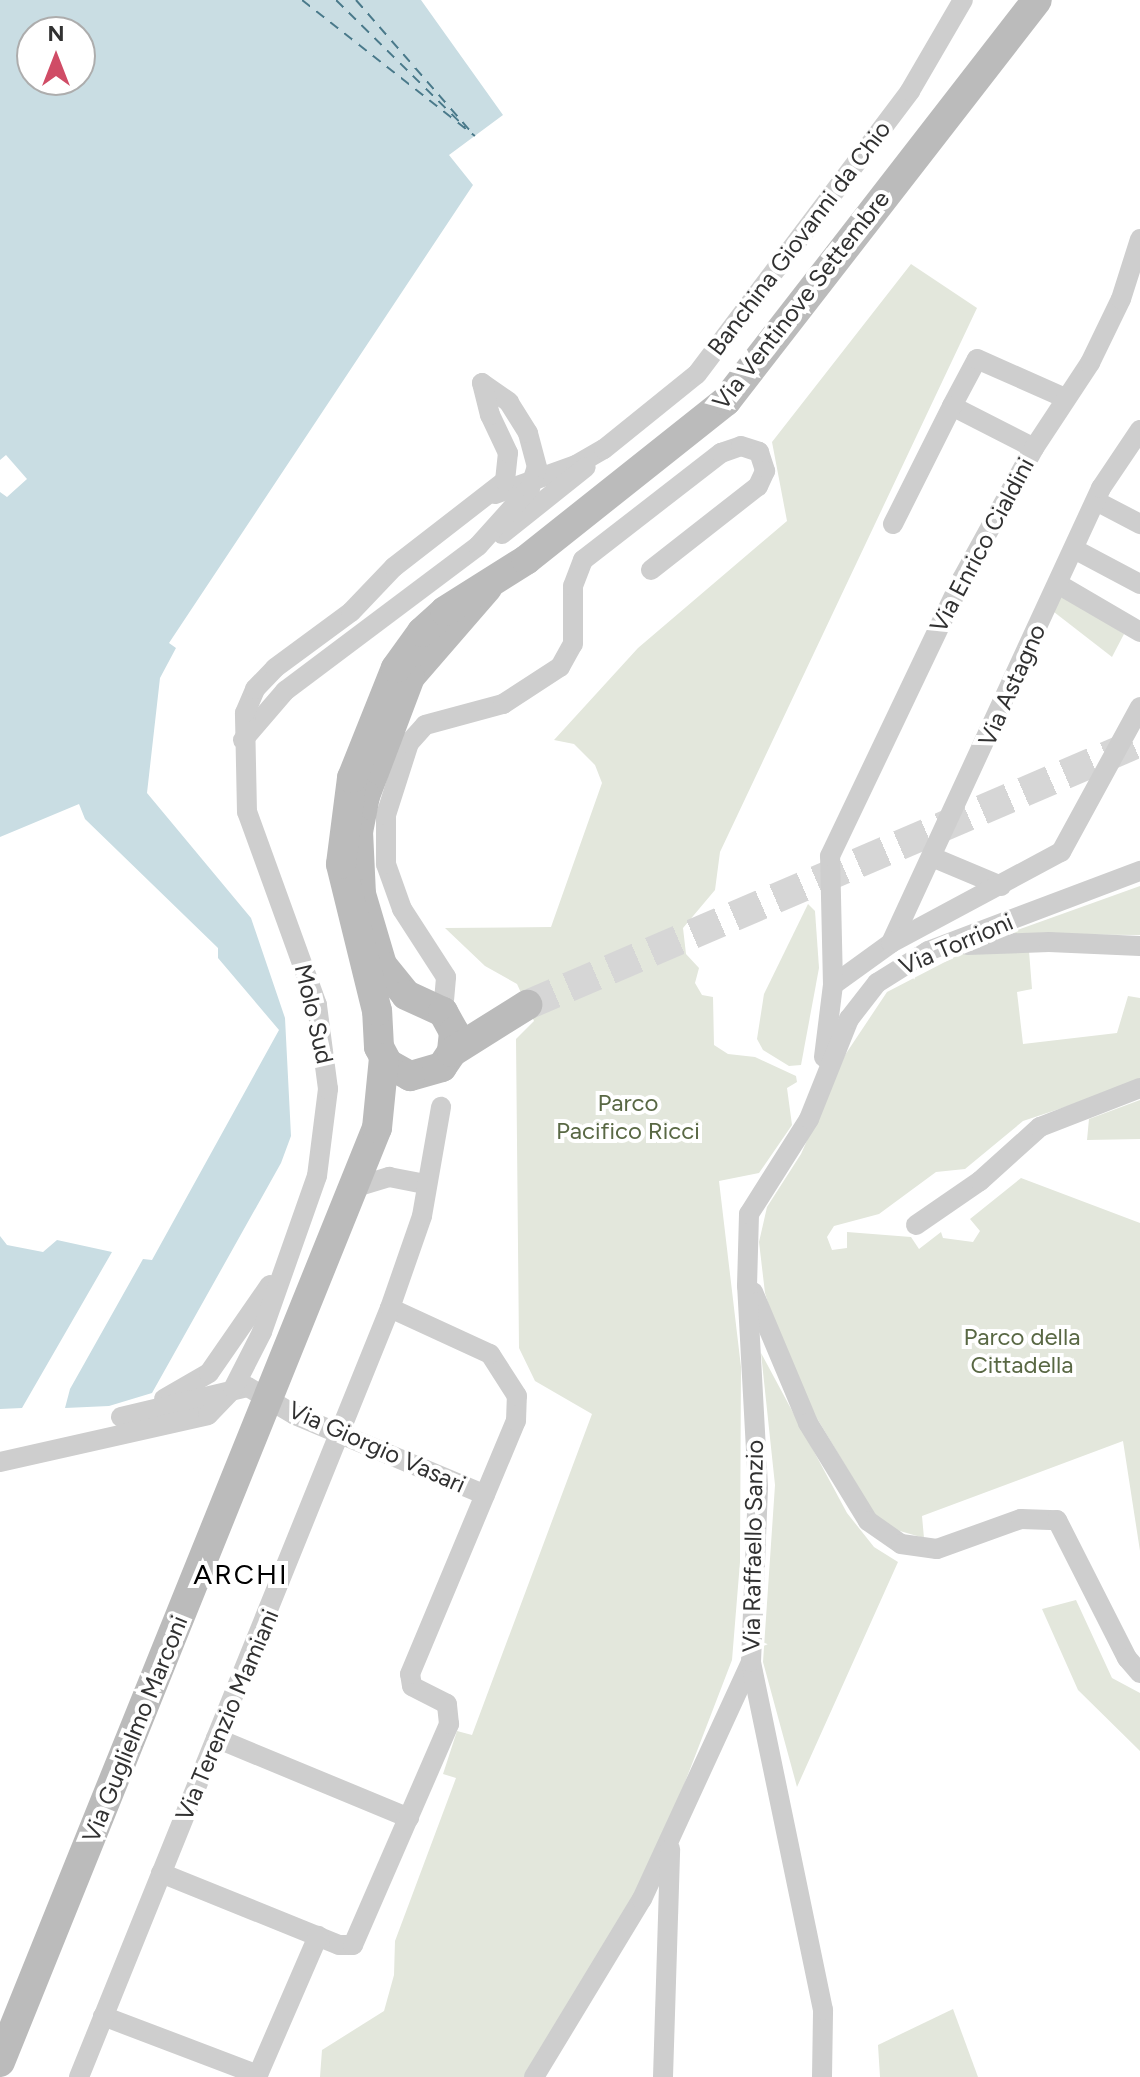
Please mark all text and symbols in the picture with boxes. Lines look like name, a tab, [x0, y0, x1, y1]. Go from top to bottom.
north arrow	[16, 16, 96, 96]
text: N	[47, 20, 65, 47]
street label: Banchina Giovanni da Chio	[701, 115, 897, 361]
street label: Via Ventinove Settembre	[706, 185, 896, 415]
street label: Via Enrico Cialdini	[924, 453, 1040, 637]
street label: Via Astagno	[972, 620, 1052, 750]
street label: Via Torrioni	[895, 907, 1017, 981]
street label: Molo Sud	[289, 961, 339, 1067]
park label: Parco Pacifico Ricci	[556, 1089, 700, 1145]
park label: Parco della Cittadella	[964, 1323, 1080, 1379]
street label: Via Giorgio Vasari	[284, 1395, 470, 1499]
street label: Via Raffaello Sanzio	[737, 1439, 769, 1653]
district label: ARCHI	[193, 1557, 289, 1591]
street label: Via Terenzio Mamiani	[169, 1605, 285, 1825]
street label: Via Guglielmo Marconi	[76, 1611, 194, 1847]

